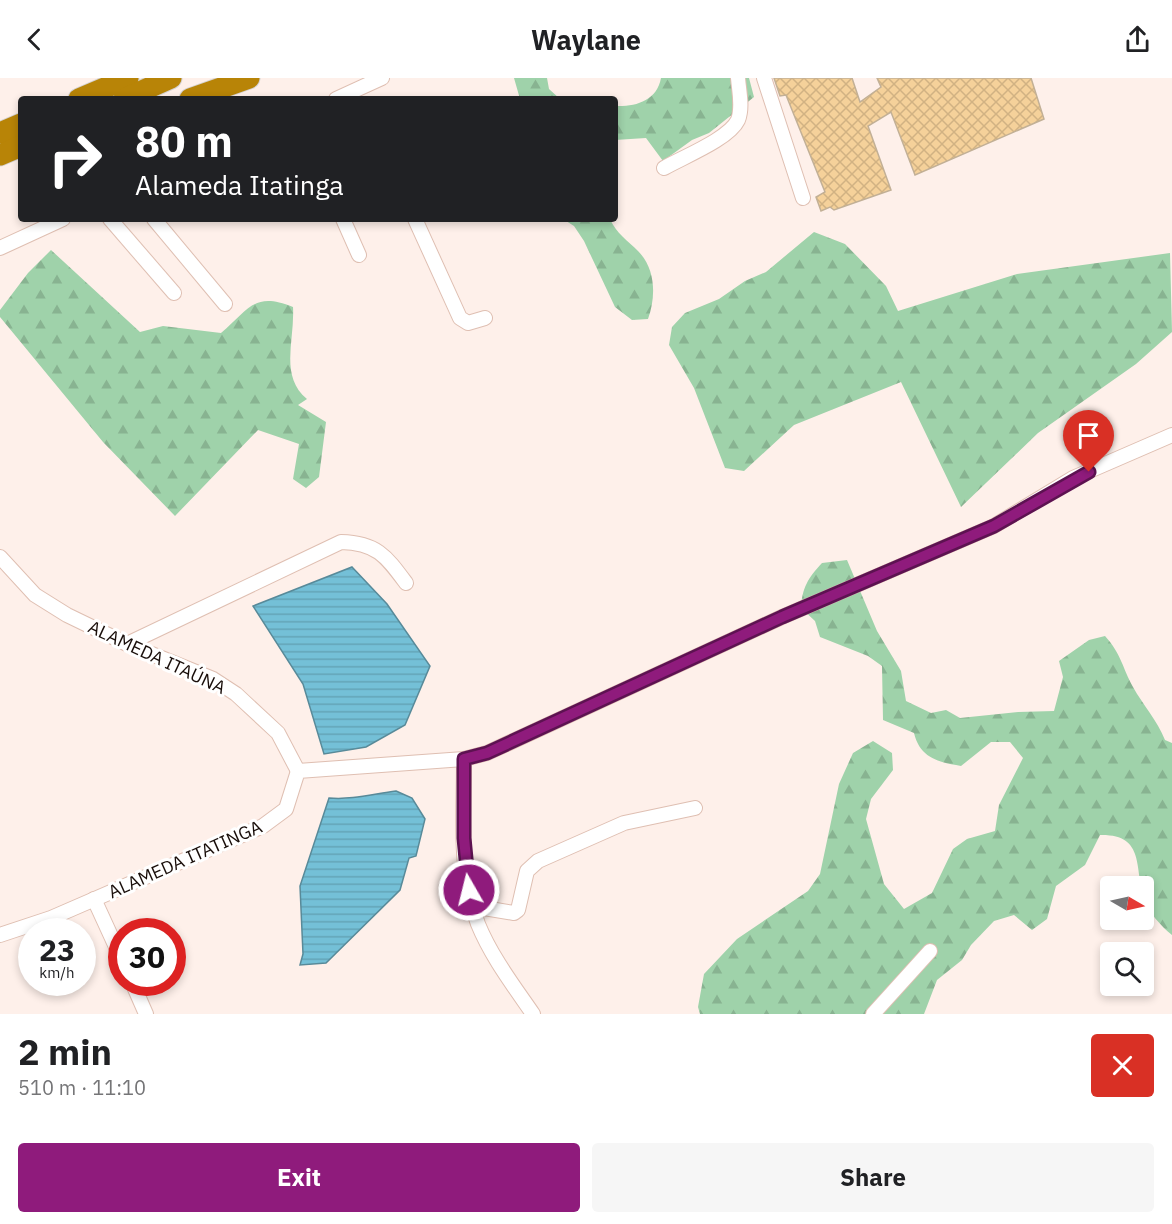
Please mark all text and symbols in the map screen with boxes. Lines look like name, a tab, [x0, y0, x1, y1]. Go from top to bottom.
text: Waylane	[531, 22, 641, 57]
icon: back	[18, 23, 51, 56]
icon: share	[1121, 23, 1154, 56]
text: 80 m	[135, 114, 233, 169]
icon: right	[36, 120, 114, 198]
text: Alameda Itatinga	[135, 167, 344, 202]
pin	[1063, 410, 1114, 472]
icon: arrive	[1072, 419, 1105, 452]
street label: ALAMEDA ITAÚNA	[85, 615, 230, 699]
street label: ALAMEDA ITATINGA	[105, 815, 266, 903]
position arrow	[437, 858, 501, 922]
north arrow	[1100, 876, 1154, 930]
map controls	[1100, 876, 1154, 996]
speed limit sign: 30	[108, 918, 186, 996]
text: 23	[39, 930, 75, 969]
button: search	[1100, 942, 1154, 996]
text: km/h	[39, 963, 75, 982]
text: 2 min	[18, 1028, 112, 1075]
button: close	[1091, 1034, 1154, 1097]
text: 510 m · 11:10	[18, 1074, 146, 1101]
button: Exit	[18, 1143, 580, 1212]
button: Share	[592, 1143, 1154, 1212]

